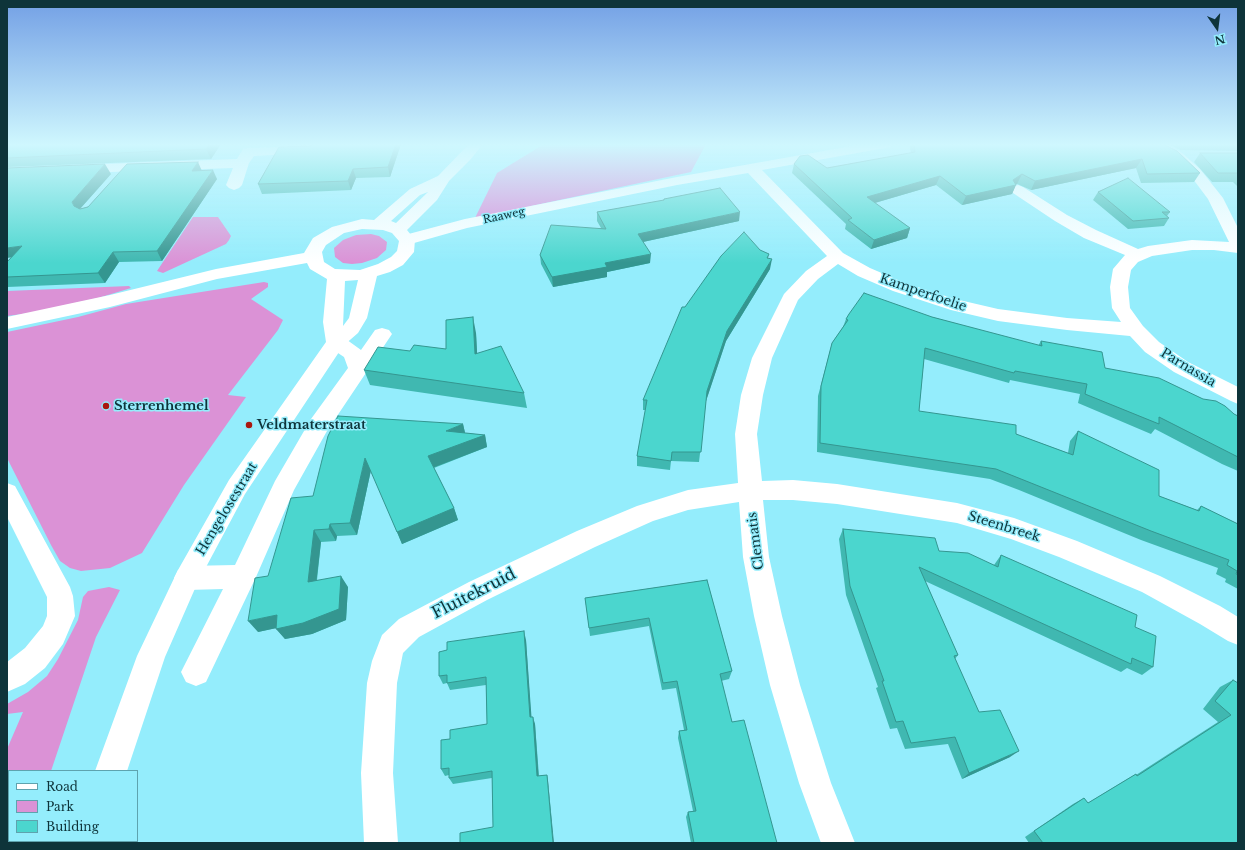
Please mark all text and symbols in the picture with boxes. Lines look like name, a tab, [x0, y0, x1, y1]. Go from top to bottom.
north arrow	[1197, 8, 1237, 48]
text: N	[1213, 32, 1227, 48]
street label: Raaweg	[482, 205, 526, 227]
street label: Kamperfoelie	[877, 271, 969, 315]
street label: Parnassia	[1158, 345, 1218, 391]
place label: Sterrenhemel	[114, 398, 209, 414]
marker: Sterrenhemel	[101, 401, 111, 411]
place label: Veldmaterstraat	[257, 417, 366, 433]
marker: Veldmaterstraat	[244, 420, 254, 430]
street label: Hengelosestraat	[193, 460, 261, 558]
street label: Steenbreek	[966, 509, 1042, 545]
street label: Clematis	[745, 511, 767, 571]
street label: Fluitekruid	[429, 565, 519, 623]
legend	[8, 770, 138, 842]
text: Road	[46, 779, 78, 794]
text: Park	[46, 799, 74, 814]
text: Building	[46, 819, 99, 834]

